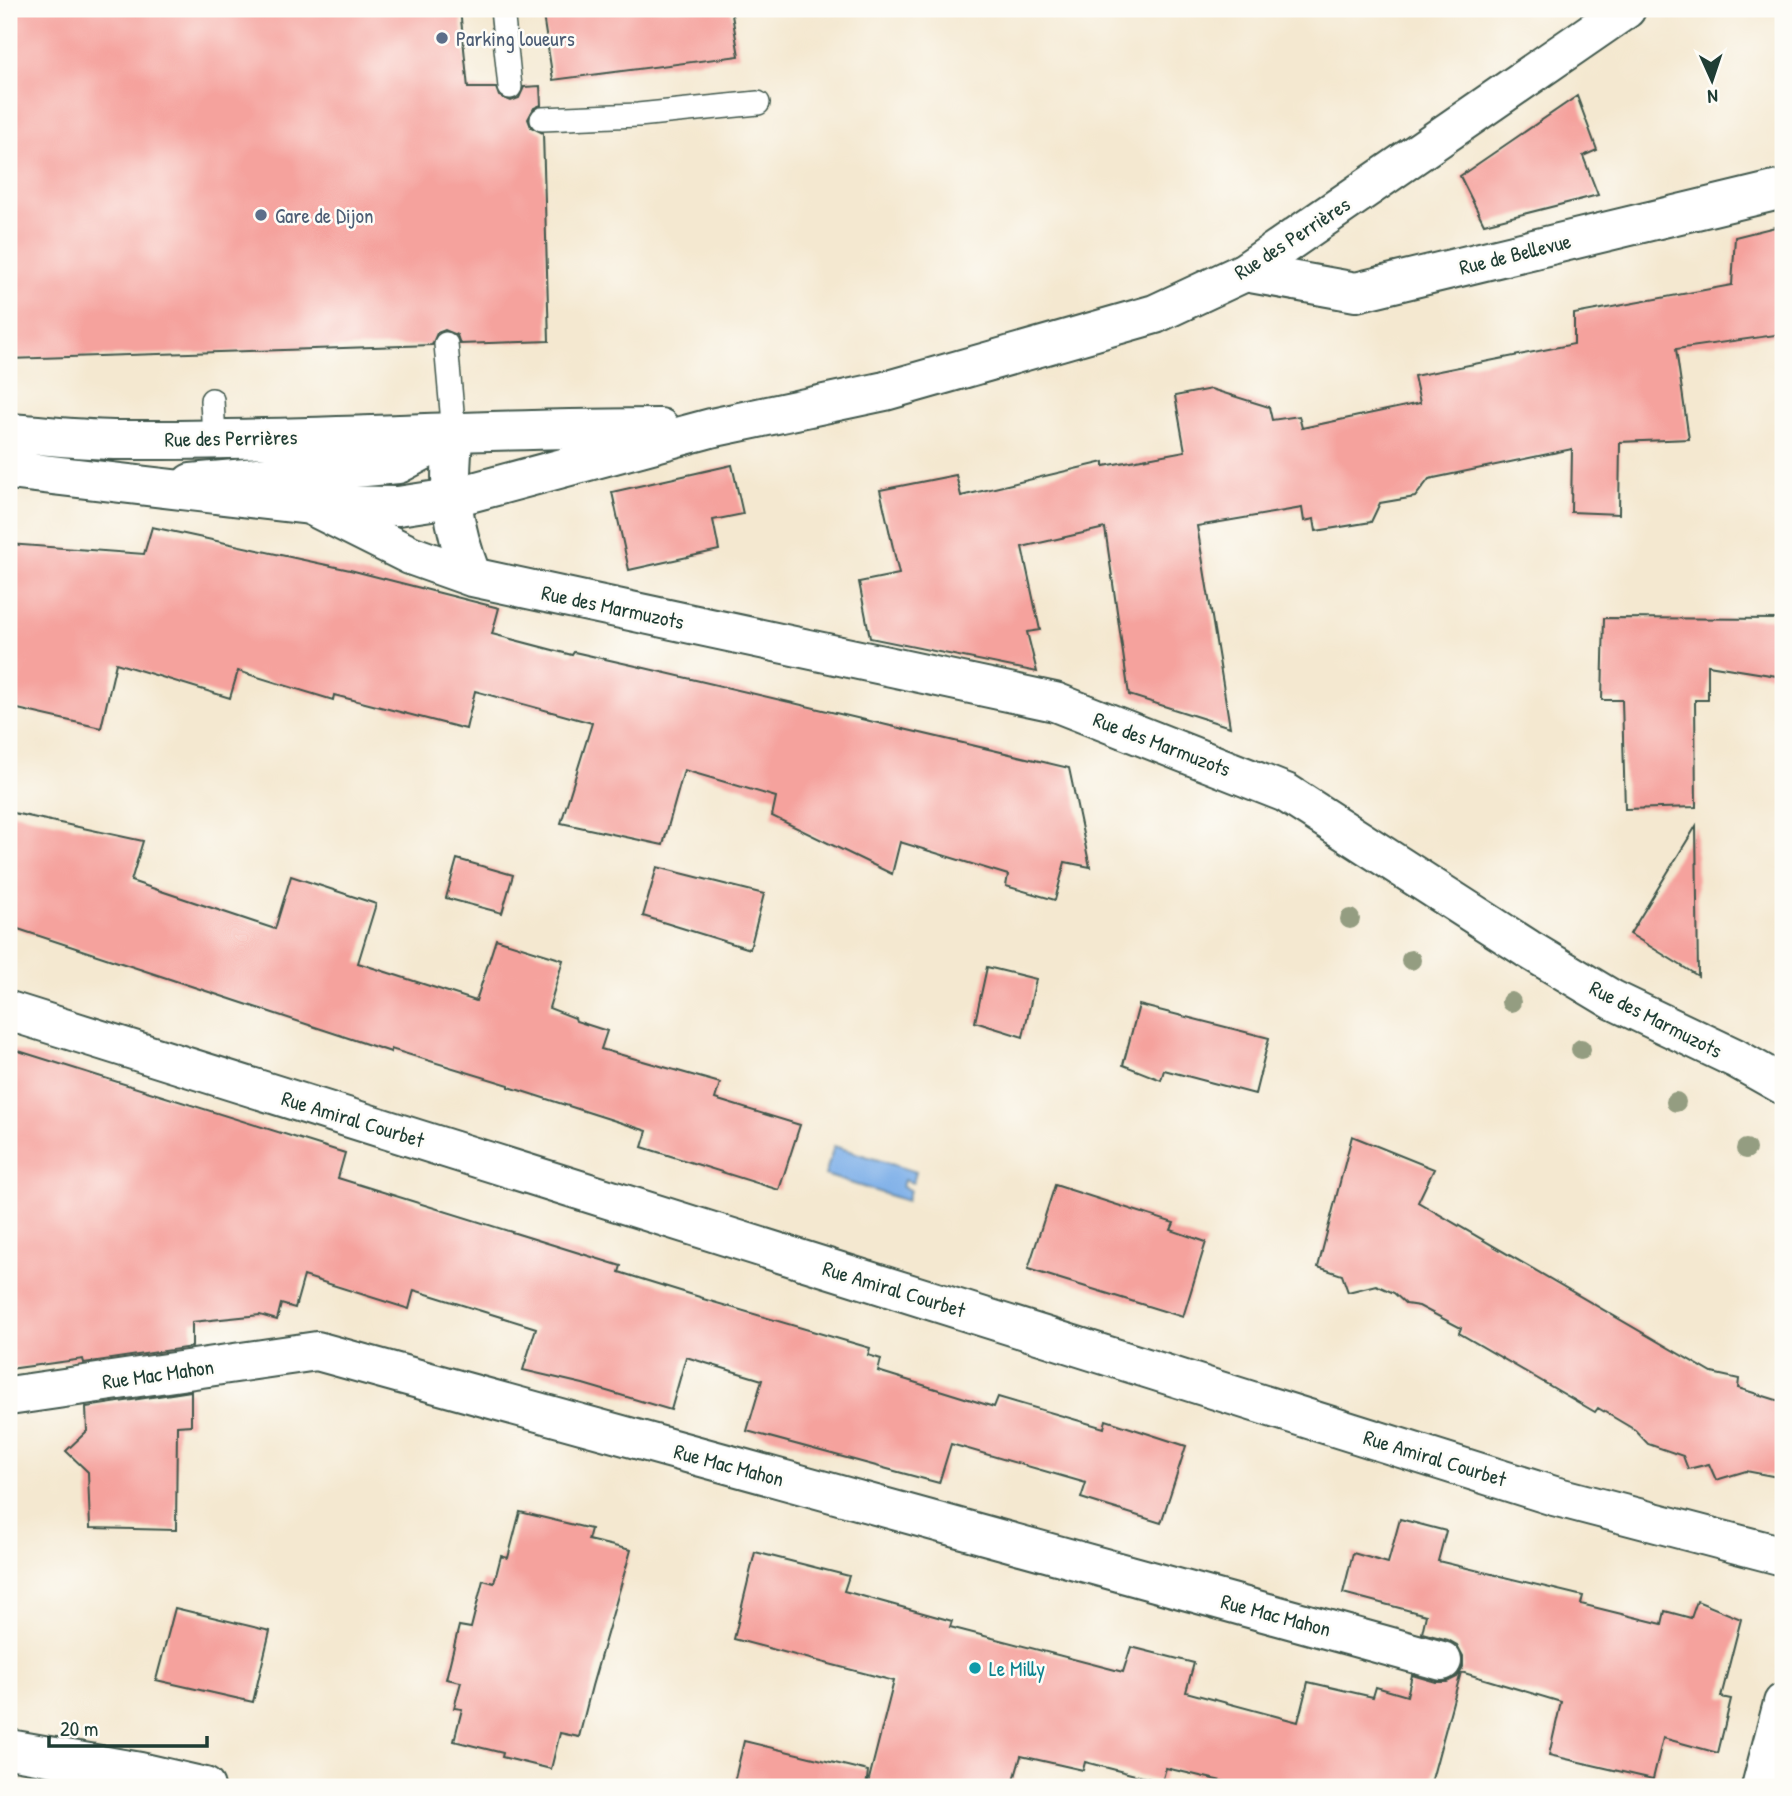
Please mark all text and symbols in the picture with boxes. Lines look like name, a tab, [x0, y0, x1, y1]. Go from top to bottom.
place label: Parking loueurs	[456, 24, 575, 53]
marker: Parking loueurs	[434, 30, 450, 46]
north arrow	[1676, 46, 1746, 116]
text: N	[1707, 84, 1719, 110]
street label: Rue des Perrières	[1228, 190, 1356, 286]
place label: Gare de Dijon	[275, 201, 374, 230]
marker: Gare de Dijon	[253, 207, 269, 223]
street label: Rue de Bellevue	[1456, 226, 1574, 282]
street label: Rue des Perrières	[164, 422, 298, 454]
street label: Rue des Marmuzots	[539, 578, 687, 636]
street label: Rue des Marmuzots	[1089, 705, 1235, 783]
street label: Rue des Marmuzots	[1585, 973, 1727, 1065]
street label: Rue Amiral Courbet	[278, 1084, 429, 1155]
street label: Rue Amiral Courbet	[819, 1254, 970, 1325]
street label: Rue Mac Mahon	[100, 1352, 216, 1396]
street label: Rue Amiral Courbet	[1360, 1423, 1511, 1494]
street label: Rue Mac Mahon	[671, 1436, 787, 1494]
street label: Rue Mac Mahon	[1218, 1586, 1334, 1644]
place label: Le Milly	[989, 1654, 1045, 1683]
marker: Le Milly	[967, 1660, 983, 1676]
scale bar	[49, 1705, 206, 1749]
text: 20 m	[60, 1714, 98, 1743]

